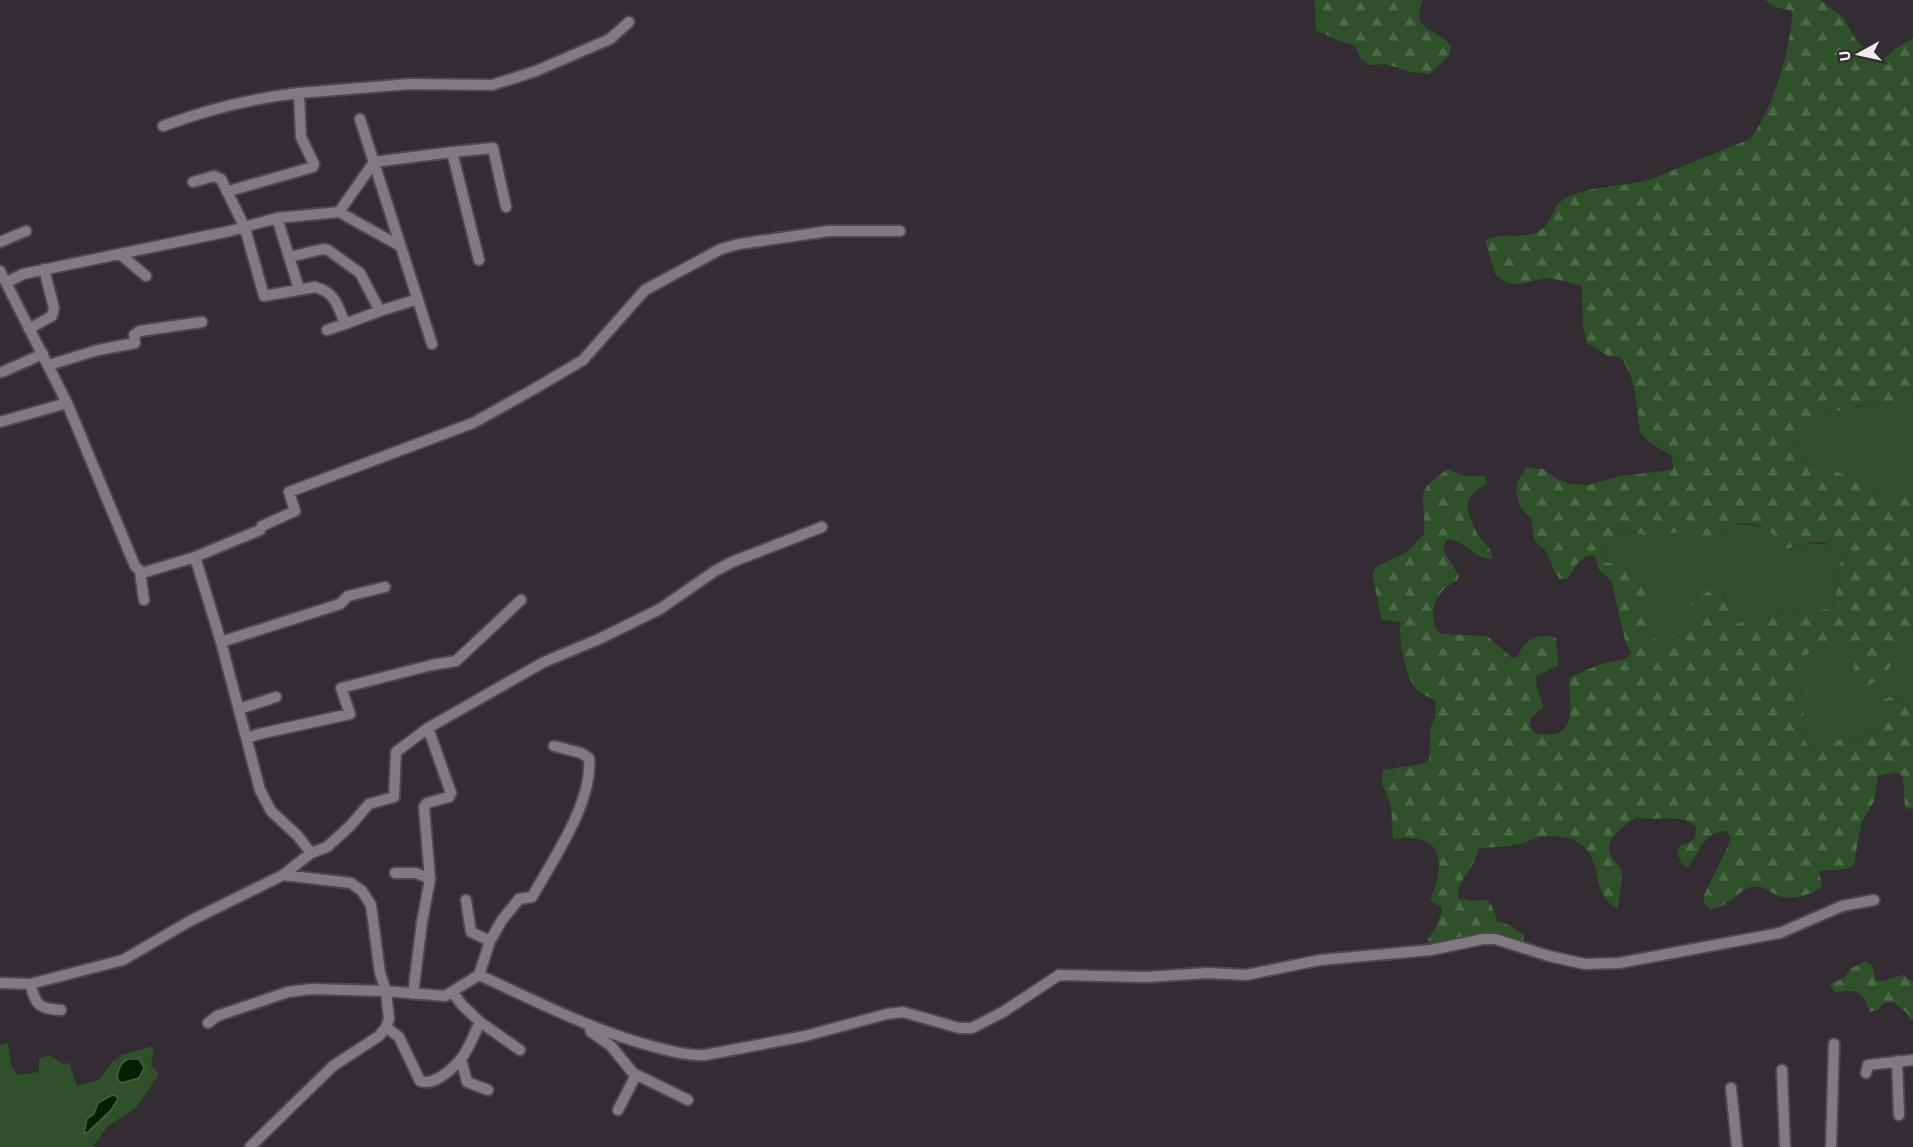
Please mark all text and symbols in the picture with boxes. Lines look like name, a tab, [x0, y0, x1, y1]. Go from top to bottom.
north arrow	[1829, 24, 1889, 84]
text: U	[1834, 49, 1857, 63]

